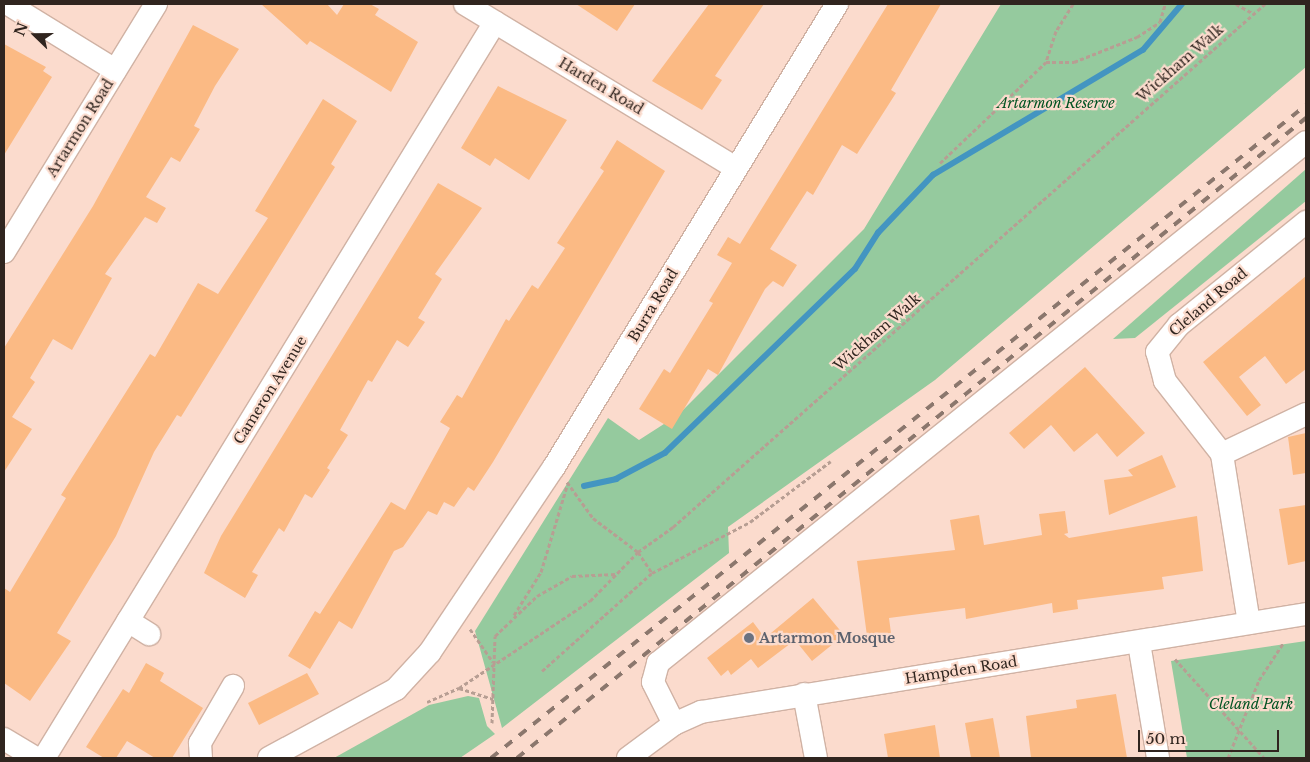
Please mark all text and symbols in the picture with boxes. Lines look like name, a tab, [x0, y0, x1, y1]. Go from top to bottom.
north arrow	[10, 10, 60, 60]
text: N	[10, 20, 32, 39]
street label: Wickham Walk	[1133, 21, 1227, 105]
street label: Harden Road	[556, 54, 646, 118]
street label: Artarmon Road	[43, 76, 117, 180]
park label: Artarmon Reserve	[997, 95, 1115, 111]
street label: Burra Road	[625, 265, 681, 345]
street label: Cleland Road	[1166, 265, 1250, 339]
street label: Wickham Walk	[830, 290, 924, 374]
street label: Cameron Avenue	[230, 333, 310, 447]
place label: Artarmon Mosque	[759, 630, 895, 646]
marker: Artarmon Mosque	[743, 632, 755, 644]
street label: Hampden Road	[904, 653, 1018, 687]
park label: Cleland Park	[1209, 696, 1293, 712]
scale bar	[1140, 720, 1281, 752]
text: 50 m	[1146, 729, 1186, 748]

